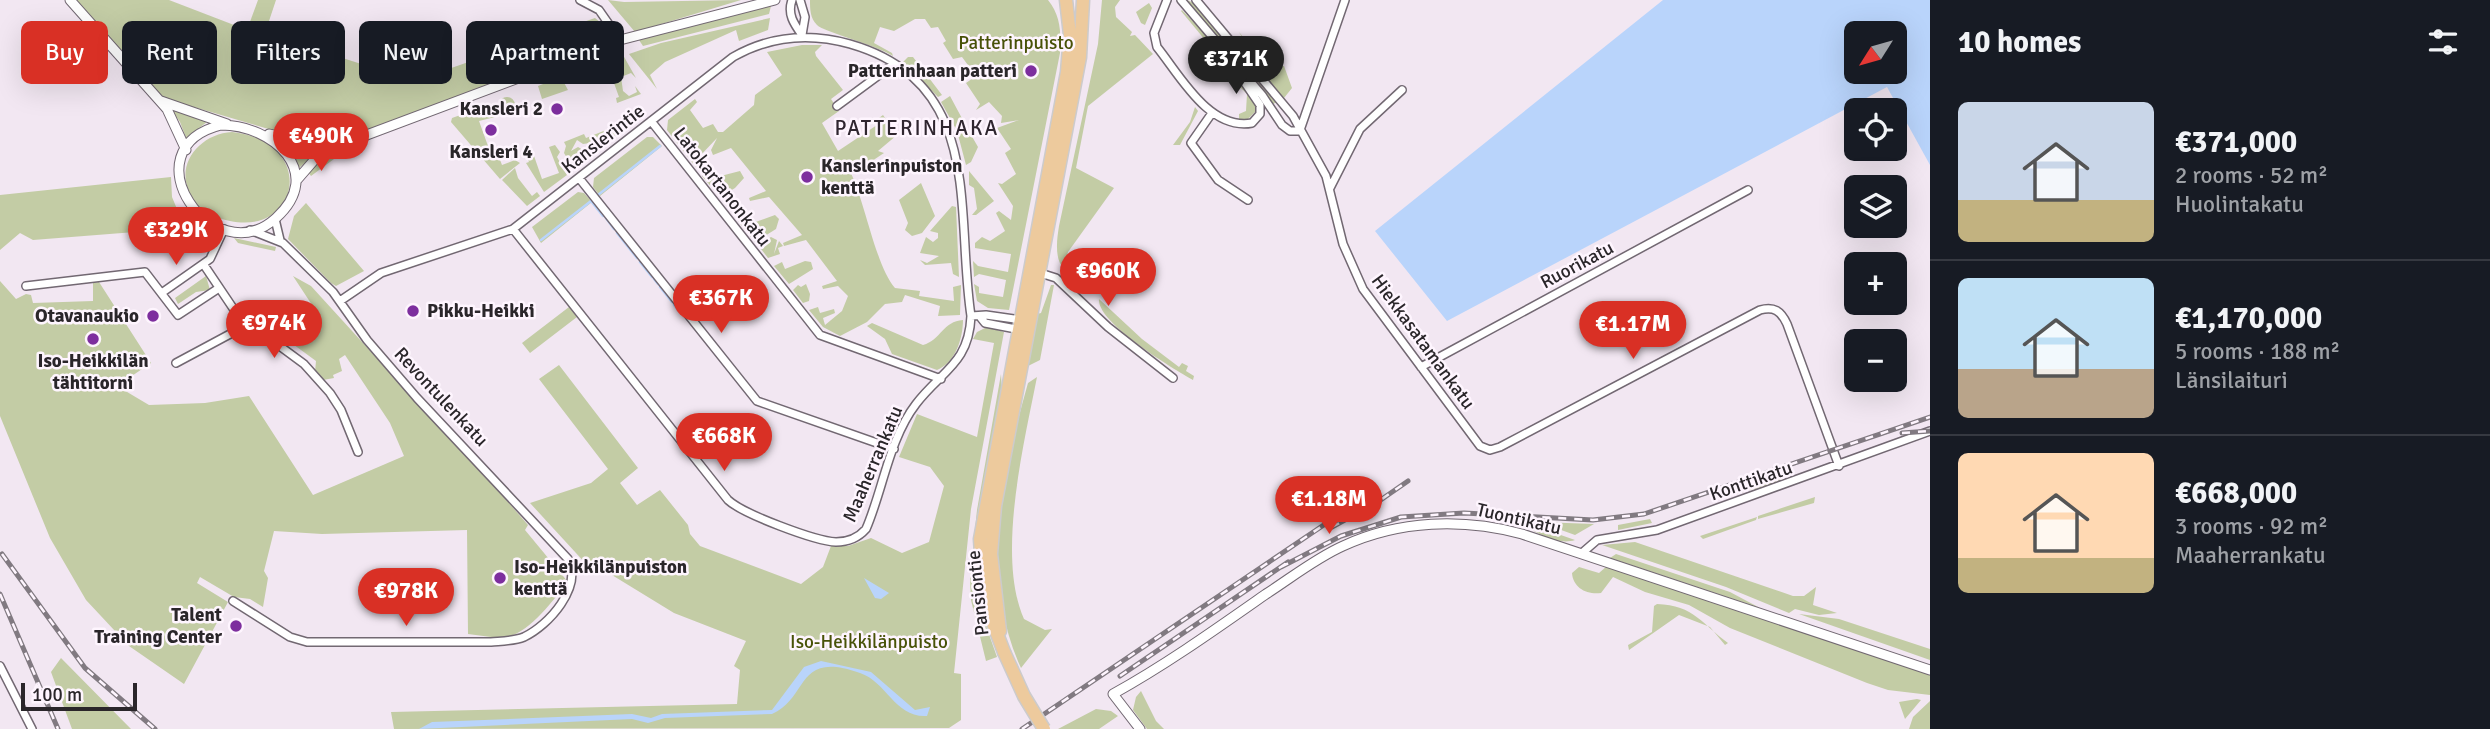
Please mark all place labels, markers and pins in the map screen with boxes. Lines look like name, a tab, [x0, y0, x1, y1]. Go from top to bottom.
pin: €371K	[1187, 36, 1285, 96]
place label: Patterinhaan patteri	[848, 59, 1017, 83]
marker: Patterinhaan patteri	[1023, 63, 1039, 79]
place label: Kansleri 2	[459, 97, 543, 121]
marker: Kansleri 2	[549, 101, 565, 117]
pin: €490K	[272, 114, 370, 173]
marker: Kansleri 4	[483, 122, 499, 138]
place label: Kansleri 4	[449, 140, 533, 164]
place label: Kanslerinpuiston kenttä	[821, 154, 963, 200]
marker: Kanslerinpuiston kenttä	[799, 169, 815, 185]
pin: €329K	[127, 208, 225, 267]
pin: €960K	[1059, 248, 1157, 308]
pin: €367K	[672, 276, 770, 335]
place label: Pikku-Heikki	[427, 299, 535, 323]
pin: €974K	[225, 300, 323, 360]
pin: €1.17M	[1576, 302, 1690, 361]
marker: Pikku-Heikki	[405, 303, 421, 319]
place label: Otavanaukio	[35, 304, 139, 328]
marker: Otavanaukio	[145, 308, 161, 324]
marker: Iso-Heikkilän tähtitorni	[85, 331, 101, 347]
place label: Iso-Heikkilän tähtitorni	[37, 349, 149, 395]
pin: €668K	[675, 414, 773, 473]
pin: €1.18M	[1272, 476, 1386, 536]
place label: Iso-Heikkilänpuiston kenttä	[514, 555, 687, 601]
pin: €978K	[357, 568, 455, 628]
marker: Iso-Heikkilänpuiston kenttä	[492, 570, 508, 586]
place label: Talent Training Center	[94, 603, 222, 649]
marker: Talent Training Center	[228, 618, 244, 634]

